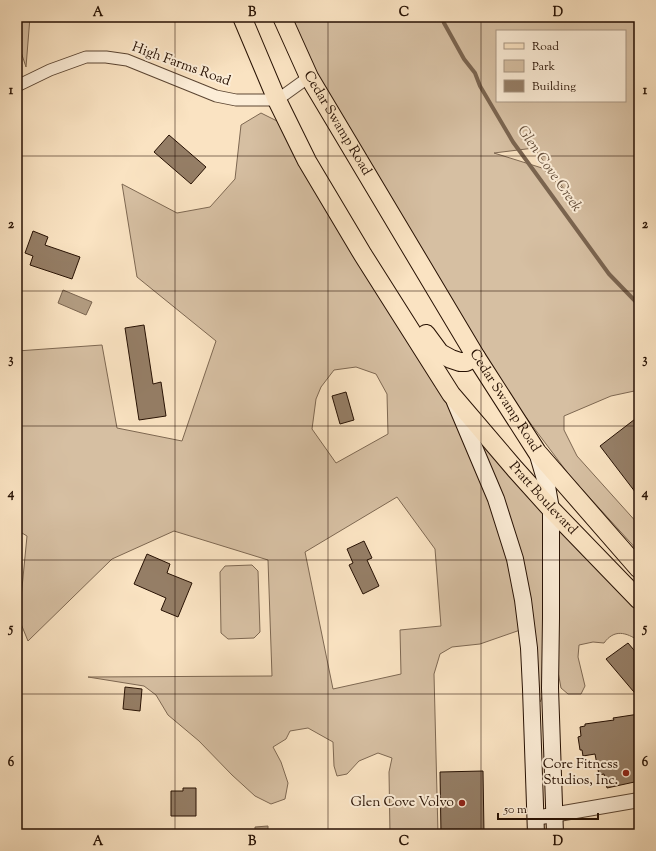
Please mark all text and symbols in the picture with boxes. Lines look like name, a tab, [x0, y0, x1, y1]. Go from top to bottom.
text: A	[93, 4, 104, 22]
text: B	[248, 4, 257, 22]
text: C	[399, 4, 409, 22]
text: D	[553, 4, 563, 22]
legend	[496, 30, 626, 102]
street label: High Farms Road	[129, 38, 233, 92]
text: Road	[532, 38, 559, 56]
text: Park	[532, 58, 555, 76]
street label: Cedar Swamp Road	[298, 67, 376, 180]
text: Building	[532, 78, 576, 96]
text: 1	[9, 82, 14, 100]
text: 1	[643, 82, 648, 100]
water label: Glen Cove Creek	[512, 122, 587, 216]
text: 2	[8, 216, 15, 234]
text: 2	[642, 216, 649, 234]
street label: Cedar Swamp Road	[464, 346, 545, 456]
text: 3	[8, 351, 14, 369]
text: 3	[642, 351, 648, 369]
street label: Pratt Boulevard	[503, 458, 581, 540]
text: 4	[7, 485, 15, 503]
text: 4	[641, 485, 649, 503]
text: 5	[8, 620, 14, 638]
text: 5	[642, 620, 648, 638]
text: 6	[8, 754, 15, 772]
text: 6	[642, 754, 649, 772]
place label: Core Fitness Studios, Inc.	[543, 755, 618, 791]
marker: Core Fitness Studios, Inc.	[621, 768, 631, 778]
place label: Glen Cove Volvo	[351, 793, 454, 813]
scale bar	[498, 795, 598, 821]
marker: Glen Cove Volvo	[457, 798, 467, 808]
text: 50 m	[503, 801, 527, 819]
text: A	[93, 833, 104, 851]
text: B	[248, 833, 257, 851]
text: C	[399, 833, 409, 851]
text: D	[553, 833, 563, 851]

